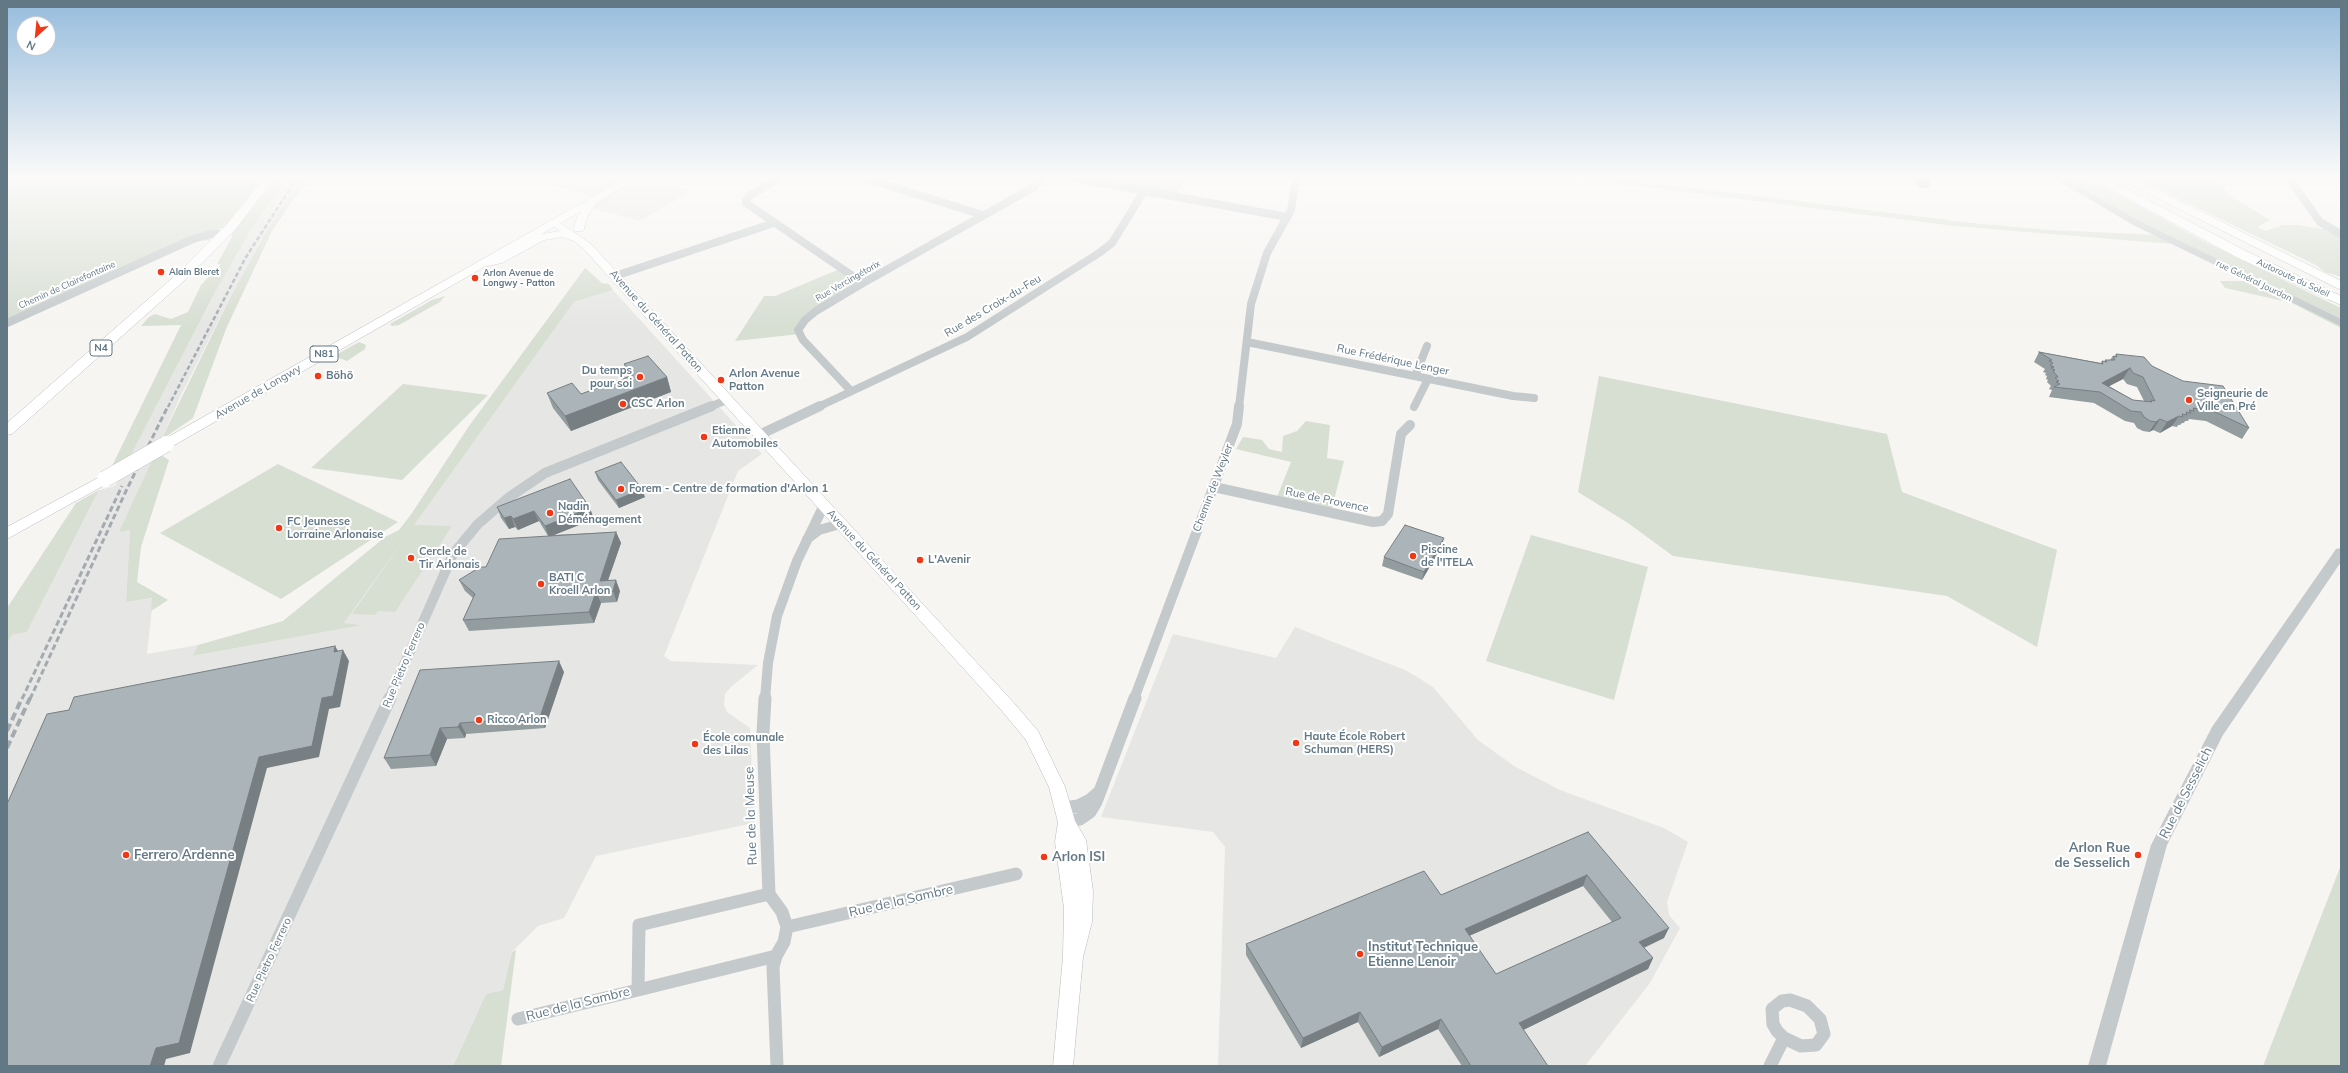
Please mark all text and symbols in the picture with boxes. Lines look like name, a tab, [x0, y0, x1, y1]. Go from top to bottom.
north arrow	[16, 16, 56, 56]
text: N	[24, 38, 38, 54]
street label: Autoroute du Soleil	[2255, 256, 2331, 300]
street label: Rue Vercingétorix	[814, 258, 882, 304]
street label: rue Général Jourdan	[2214, 258, 2294, 304]
street label: Chemin de Clairefontaine	[17, 259, 117, 311]
marker: Alain Bleret	[156, 267, 166, 277]
place label: Alain Bleret	[169, 267, 219, 277]
street label: Avenue du Général Patton	[607, 267, 705, 375]
place label: Arlon Avenue de Longwy - Patton	[483, 268, 555, 289]
street label: Rue des Croix-du-Feu	[942, 272, 1044, 340]
marker: Arlon Avenue de Longwy - Patton	[470, 273, 480, 283]
road number: N4	[90, 340, 112, 356]
street label: Rue Frédérique Lenger	[1335, 342, 1451, 378]
road number: N81	[310, 346, 338, 362]
street label: Avenue de Longwy	[212, 362, 304, 422]
place label: Du temps pour soi	[582, 364, 632, 390]
place label: Arlon Avenue Patton	[729, 367, 800, 393]
place label: Böhö	[326, 369, 353, 383]
marker: Böhö	[313, 371, 323, 381]
marker: Du temps pour soi	[635, 372, 645, 382]
marker: Arlon Avenue Patton	[716, 375, 726, 385]
place label: Seigneurie de Ville en Pré	[2197, 387, 2268, 413]
marker: Seigneurie de Ville en Pré	[2184, 395, 2194, 405]
place label: CSC Arlon	[631, 397, 685, 411]
marker: CSC Arlon	[618, 399, 628, 409]
place label: Etienne Automobiles	[712, 424, 778, 450]
marker: Etienne Automobiles	[699, 432, 709, 442]
street label: Chemin de Weyler	[1190, 442, 1236, 534]
place label: Forem - Centre de formation d'Arlon 1	[629, 482, 828, 496]
marker: Forem - Centre de formation d'Arlon 1	[616, 484, 626, 494]
street label: Rue de Provence	[1284, 485, 1370, 515]
place label: Nadin Déménagement	[558, 500, 641, 526]
street label: Avenue du Général Patton	[824, 507, 924, 613]
marker: Nadin Déménagement	[545, 508, 555, 518]
place label: FC Jeunesse Lorraine Arlonaise	[287, 515, 383, 541]
marker: FC Jeunesse Lorraine Arlonaise	[274, 523, 284, 533]
place label: Piscine de l'ITELA	[1421, 543, 1473, 569]
place label: Cercle de Tir Arlonais	[419, 545, 480, 571]
marker: Piscine de l'ITELA	[1408, 551, 1418, 561]
marker: Cercle de Tir Arlonais	[406, 553, 416, 563]
place label: L'Avenir	[928, 553, 971, 567]
marker: L'Avenir	[915, 555, 925, 565]
place label: BATI C Kroell Arlon	[549, 571, 610, 597]
marker: BATI C Kroell Arlon	[536, 579, 546, 589]
street label: Rue Pietro Ferrero	[380, 620, 428, 710]
place label: Ricco Arlon	[487, 713, 547, 727]
marker: Ricco Arlon	[474, 715, 484, 725]
place label: Haute École Robert Schuman (HERS)	[1304, 730, 1405, 756]
place label: École comunale des Lilas	[703, 731, 784, 757]
marker: Haute École Robert Schuman (HERS)	[1291, 738, 1301, 748]
marker: École comunale des Lilas	[690, 739, 700, 749]
street label: Rue de Sesselich	[2156, 745, 2216, 841]
street label: Rue de la Meuse	[741, 766, 761, 866]
place label: Arlon Rue de Sesselich	[2054, 840, 2130, 871]
place label: Ferrero Ardenne	[134, 847, 235, 863]
place label: Arlon ISI	[1052, 849, 1105, 865]
marker: Ferrero Ardenne	[121, 850, 131, 860]
marker: Arlon Rue de Sesselich	[2133, 850, 2143, 860]
marker: Arlon ISI	[1039, 852, 1049, 862]
street label: Rue de la Sambre	[847, 881, 955, 921]
street label: Rue Pietro Ferrero	[244, 916, 294, 1004]
place label: Institut Technique Etienne Lenoir	[1368, 939, 1478, 970]
marker: Institut Technique Etienne Lenoir	[1355, 949, 1365, 959]
street label: Rue de la Sambre	[525, 984, 631, 1024]

